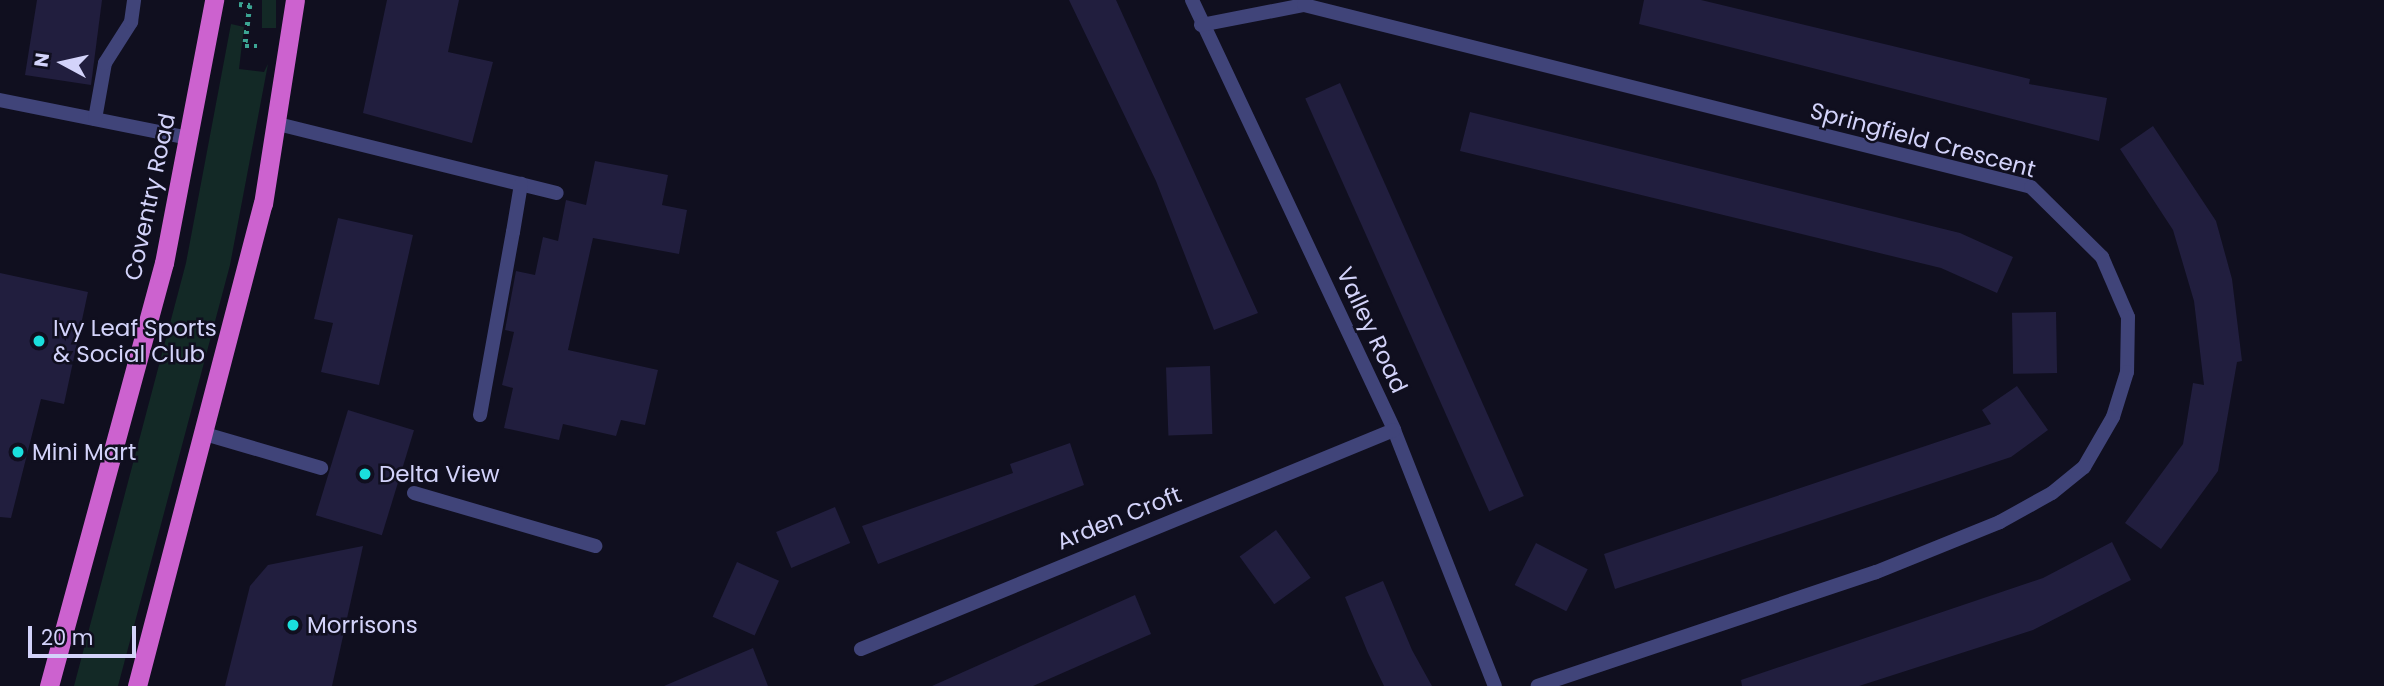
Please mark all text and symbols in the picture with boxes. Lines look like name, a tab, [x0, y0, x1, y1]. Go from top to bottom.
north arrow	[28, 28, 98, 98]
text: N	[27, 51, 56, 69]
street label: Springfield Crescent	[1807, 97, 2039, 183]
street label: Coventry Road	[119, 111, 181, 283]
street label: Valley Road	[1331, 263, 1413, 397]
place label: Ivy Leaf Sports & Social Club	[53, 314, 217, 368]
marker: Ivy Leaf Sports & Social Club	[31, 333, 47, 349]
place label: Mini Mart	[32, 438, 136, 466]
marker: Mini Mart	[10, 444, 26, 460]
place label: Delta View	[379, 460, 500, 488]
marker: Delta View	[357, 466, 373, 482]
street label: Arden Croft	[1053, 481, 1185, 555]
place label: Morrisons	[307, 611, 418, 639]
scale bar	[32, 612, 140, 656]
marker: Morrisons	[285, 617, 301, 633]
text: 20 m	[41, 623, 94, 652]

